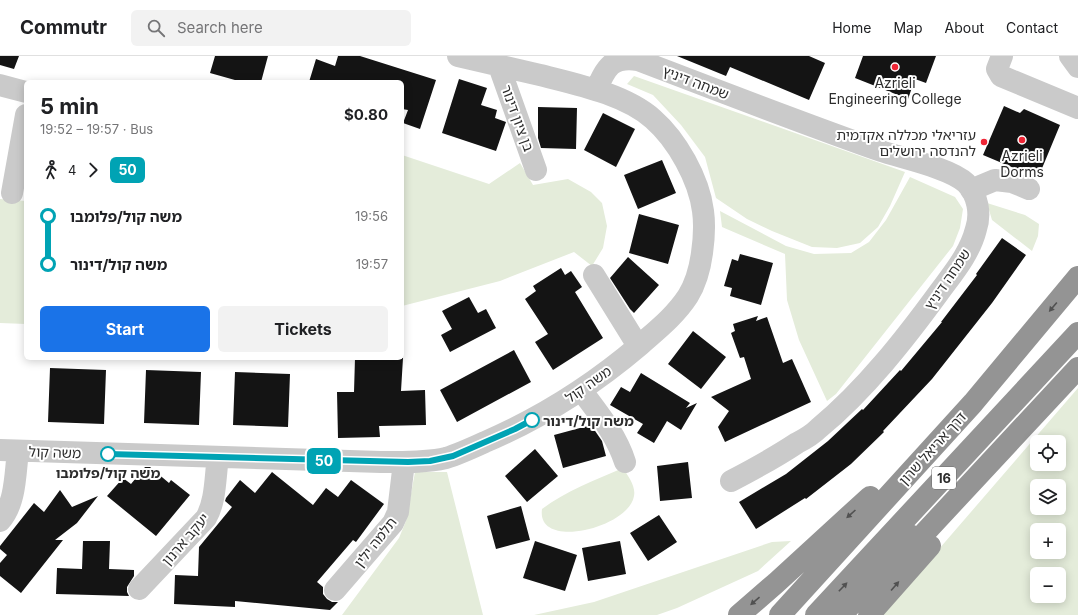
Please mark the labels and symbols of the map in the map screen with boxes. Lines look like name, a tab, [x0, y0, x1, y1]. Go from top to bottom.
street label: שמחה דיניץ	[660, 62, 732, 102]
marker: Azrieli Engineering College	[890, 62, 900, 72]
place label: Azrieli Engineering College	[828, 74, 962, 107]
street label: בן ציון דינור	[498, 83, 538, 153]
place label: עזריאלי מכללה אקדמית להנדסה ירושלים	[836, 126, 976, 159]
marker: Azrieli Dorms	[1017, 135, 1027, 145]
marker: עזריאלי מכללה אקדמית להנדסה ירושלים	[979, 137, 989, 147]
place label: Azrieli Dorms	[1000, 147, 1044, 180]
street label: שמחה דיניץ	[920, 245, 974, 313]
one-way arrow	[1049, 301, 1058, 312]
street label: משה קול	[562, 362, 614, 406]
street label: דרך אריאל שרון	[895, 408, 969, 488]
marker: משה קול/דינור	[524, 412, 540, 428]
place label: משה קול/דינור	[543, 412, 634, 429]
street label: משה קול	[28, 443, 82, 461]
marker: משה קול/פלומבו	[100, 446, 116, 462]
line badge: 50	[306, 448, 342, 474]
place label: משה קול/פלומבו	[56, 464, 160, 481]
road number: 16	[932, 467, 956, 489]
street label: יעקב ארנון	[158, 509, 212, 569]
one-way arrow	[846, 509, 856, 519]
street label: תלמה ילין	[350, 514, 400, 570]
one-way arrow	[890, 581, 899, 591]
one-way arrow	[838, 582, 847, 592]
one-way arrow	[750, 597, 760, 606]

